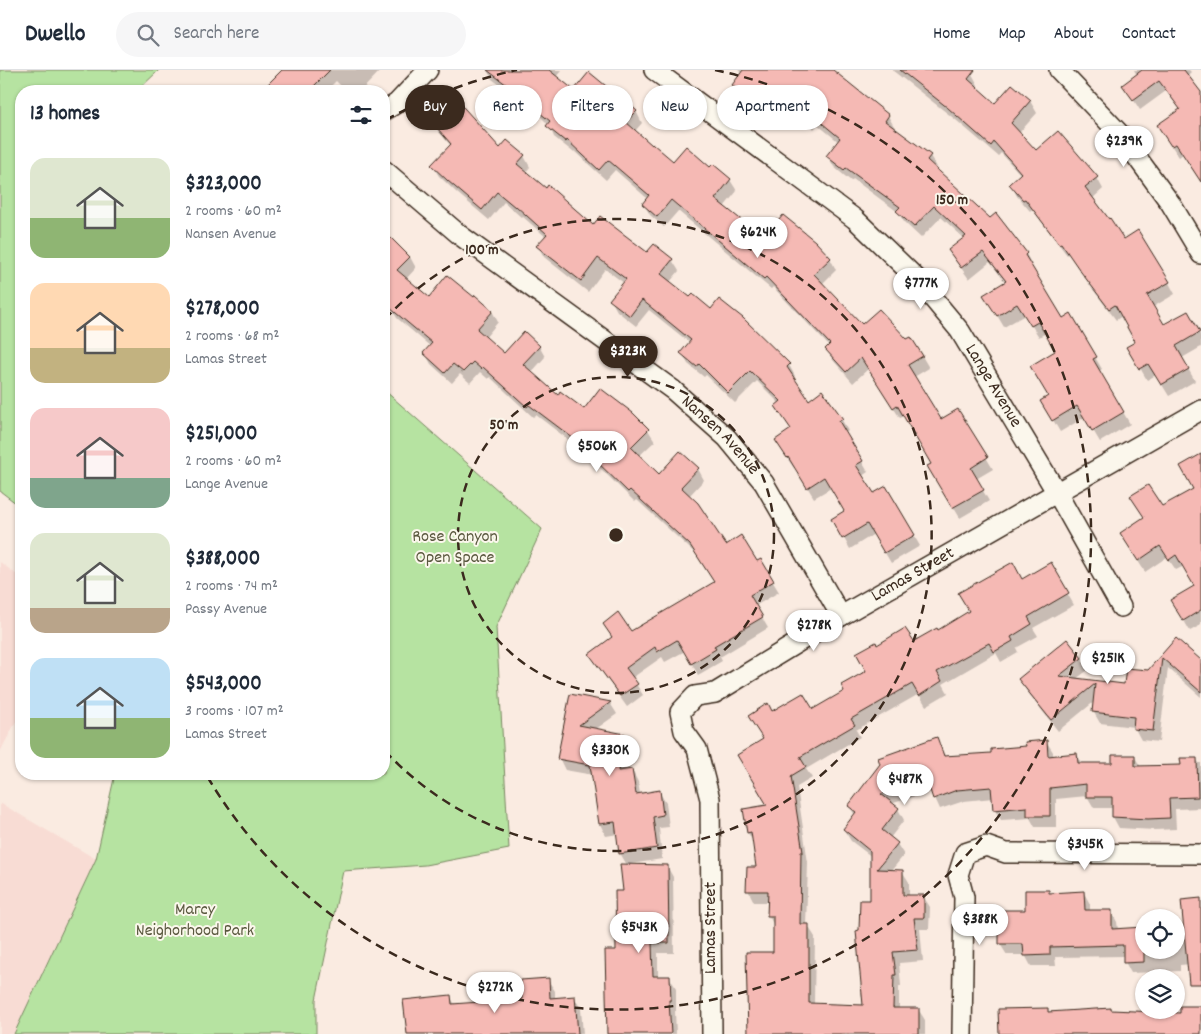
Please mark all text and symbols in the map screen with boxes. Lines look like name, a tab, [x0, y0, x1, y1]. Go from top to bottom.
search box	[116, 12, 466, 57]
text: Dwello	[25, 18, 86, 52]
icon: search	[134, 21, 162, 49]
text: Search here	[174, 21, 259, 48]
text: Home	[933, 22, 970, 47]
text: Map	[998, 22, 1026, 47]
text: About	[1054, 22, 1094, 47]
text: Contact	[1122, 22, 1176, 47]
chip: Buy	[405, 85, 465, 130]
chip: Rent	[475, 85, 542, 130]
chip: Filters	[552, 85, 633, 130]
chip: New	[643, 85, 707, 130]
chip: Apartment	[717, 85, 828, 130]
text: 13 homes	[30, 100, 100, 130]
icon: filters	[347, 101, 375, 129]
pin: $239K	[1089, 126, 1159, 168]
text: $239K	[1106, 130, 1142, 153]
text: $323,000	[185, 170, 262, 200]
icon: home	[70, 178, 130, 238]
text: 150 m	[936, 190, 968, 212]
text: 2 rooms · 60 m²	[185, 200, 282, 223]
pin: $624K	[723, 216, 793, 259]
text: $624K	[740, 221, 776, 244]
text: Nansen Avenue	[185, 223, 276, 246]
text: 100 m	[465, 240, 499, 262]
pin: $777K	[886, 268, 956, 310]
text: $777K	[904, 272, 938, 295]
text: $278,000	[185, 295, 260, 325]
icon: home	[70, 303, 130, 363]
text: 2 rooms · 68 m²	[185, 325, 279, 348]
pin: $323K	[593, 336, 663, 378]
street label: Lange Avenue	[958, 339, 1028, 432]
text: $323K	[610, 340, 646, 363]
text: Lamas Street	[185, 348, 267, 371]
street label: Nansen Avenue	[675, 390, 765, 481]
text: 50 m	[490, 415, 518, 437]
text: $251,000	[185, 420, 257, 450]
icon: home	[70, 428, 130, 488]
pin: $506K	[562, 430, 632, 473]
text: $506K	[577, 435, 617, 458]
text: 2 rooms · 60 m²	[185, 450, 282, 473]
text: Lange Avenue	[185, 473, 268, 496]
park label: Rose Canyon Open Space	[412, 525, 498, 571]
centre of rings	[607, 526, 625, 544]
street label: Lamas Street	[867, 541, 959, 609]
text: $388,000	[185, 545, 260, 575]
icon: home	[70, 553, 130, 613]
text: 2 rooms · 74 m²	[185, 575, 278, 598]
text: Passy Avenue	[185, 598, 267, 621]
pin: $278K	[779, 610, 849, 652]
text: $278K	[796, 614, 832, 637]
pin: $251K	[1073, 642, 1143, 685]
text: $251K	[1091, 647, 1125, 670]
text: $543,000	[185, 670, 262, 700]
icon: home	[70, 678, 130, 738]
text: 3 rooms · 107 m²	[185, 700, 284, 723]
text: Lamas Street	[185, 723, 267, 746]
pin: $330K	[575, 734, 645, 777]
text: $330K	[591, 739, 629, 762]
pin: $487K	[870, 764, 940, 806]
text: $487K	[888, 768, 922, 791]
pin: $345K	[1050, 828, 1120, 871]
text: $345K	[1067, 833, 1103, 856]
street label: Lamas Street	[699, 882, 724, 974]
park label: Marcy Neighorhood Park	[136, 898, 254, 944]
pin: $388K	[945, 904, 1015, 946]
text: $388K	[962, 908, 998, 931]
map controls	[1135, 909, 1185, 1019]
button: locate	[1135, 909, 1185, 959]
pin: $543K	[604, 912, 674, 954]
text: $543K	[621, 916, 657, 939]
button: layers	[1135, 969, 1185, 1019]
pin: $272K	[460, 972, 530, 1014]
text: $272K	[477, 976, 513, 999]

